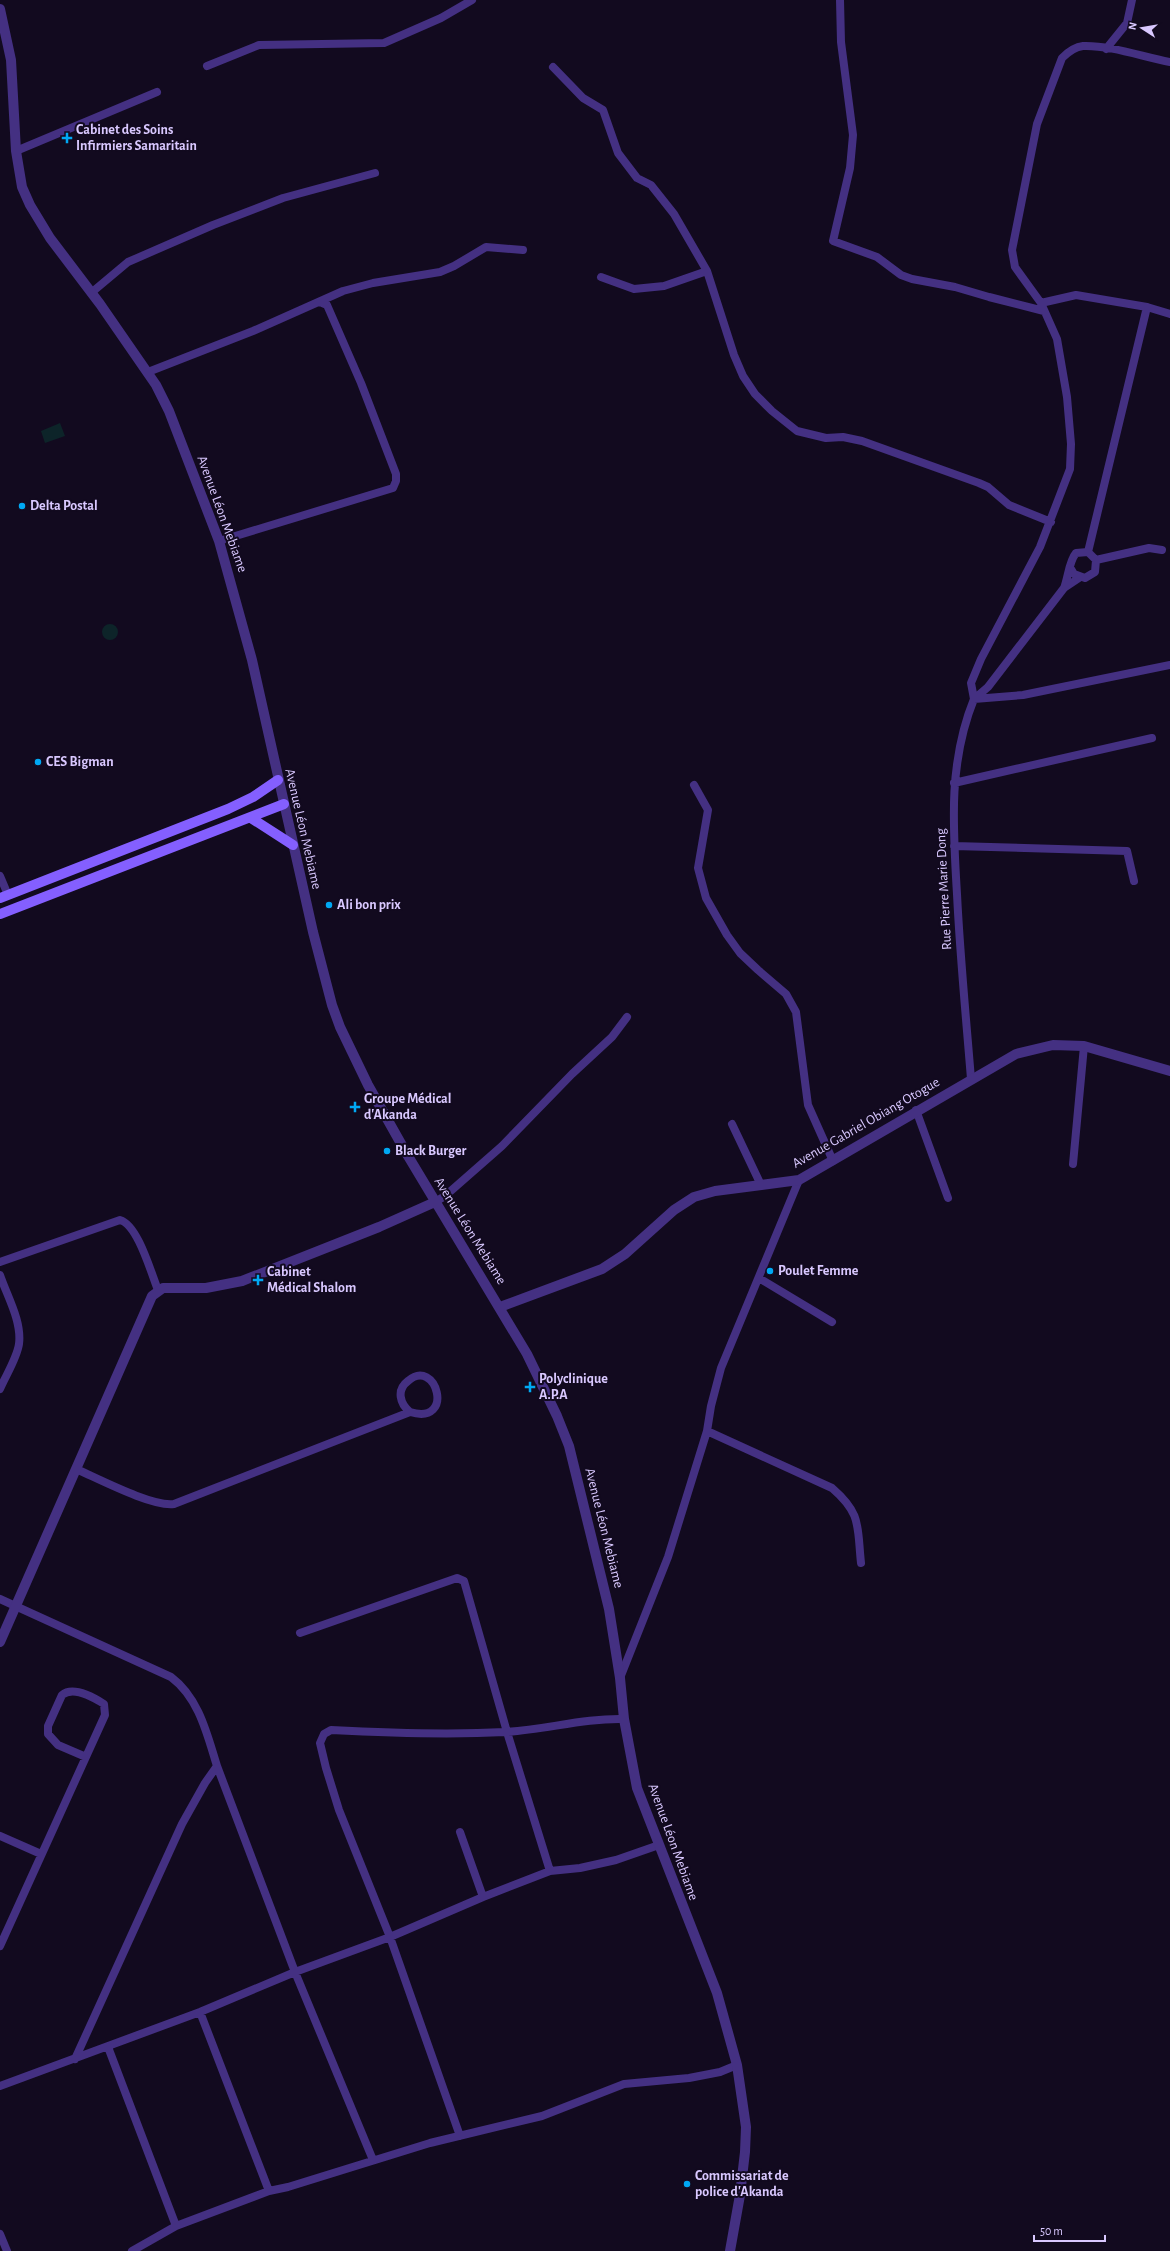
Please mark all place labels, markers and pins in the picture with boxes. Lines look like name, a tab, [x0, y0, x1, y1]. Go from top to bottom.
place label: Cabinet des Soins Infirmiers Samaritain	[76, 123, 197, 153]
marker: Cabinet des Soins Infirmiers Samaritain	[61, 132, 73, 144]
place label: Delta Postal	[30, 499, 98, 513]
marker: Delta Postal	[17, 501, 27, 511]
place label: CES Bigman	[46, 755, 114, 769]
marker: CES Bigman	[33, 757, 43, 767]
place label: Ali bon prix	[337, 898, 401, 912]
marker: Ali bon prix	[324, 900, 334, 910]
place label: Groupe Médical d'Akanda	[364, 1092, 451, 1122]
marker: Groupe Médical d'Akanda	[349, 1101, 361, 1113]
place label: Black Burger	[395, 1144, 467, 1158]
marker: Black Burger	[382, 1146, 392, 1156]
place label: Poulet Femme	[778, 1264, 859, 1278]
place label: Cabinet Médical Shalom	[267, 1265, 356, 1295]
marker: Poulet Femme	[765, 1266, 775, 1276]
marker: Cabinet Médical Shalom	[252, 1274, 264, 1286]
place label: Polyclinique A.P.A	[539, 1372, 608, 1402]
marker: Polyclinique A.P.A	[524, 1381, 536, 1393]
place label: Commissariat de police d'Akanda	[695, 2169, 789, 2199]
marker: Commissariat de police d'Akanda	[682, 2179, 692, 2189]

